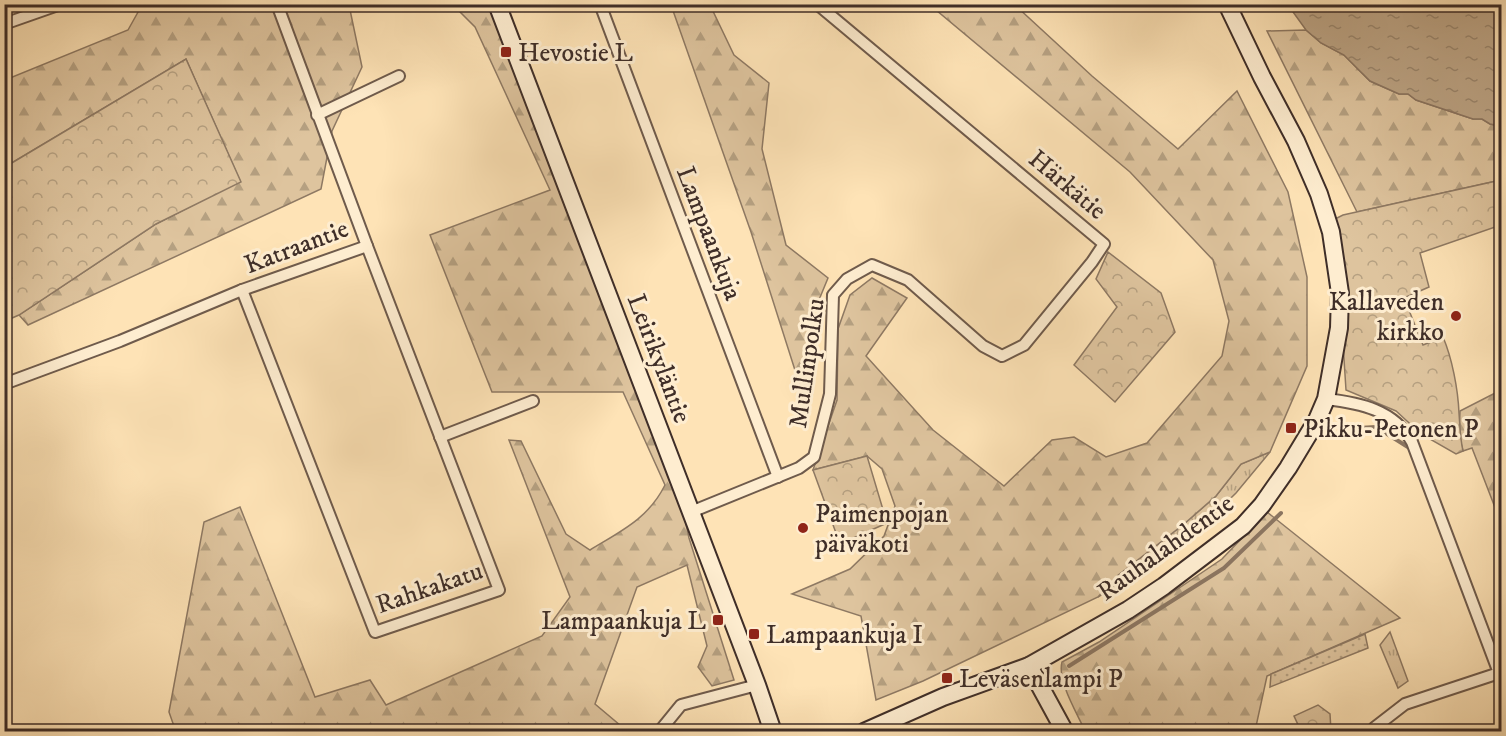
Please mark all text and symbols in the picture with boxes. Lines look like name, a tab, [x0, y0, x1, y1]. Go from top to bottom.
place label: Hevostie L	[518, 37, 633, 70]
marker: Hevostie L	[499, 45, 513, 59]
street label: Härkätie	[1021, 143, 1113, 227]
street label: Lampaankuja	[668, 162, 749, 305]
street label: Katraantie	[240, 213, 353, 282]
place label: Kallaveden kirkko	[1329, 286, 1444, 349]
street label: Leirikyläntie	[619, 289, 698, 428]
street label: Mullinpolku	[782, 296, 833, 430]
marker: Kallaveden kirkko	[1449, 309, 1463, 323]
place label: Pikku-Petonen P	[1303, 413, 1479, 446]
marker: Pikku-Petonen P	[1284, 421, 1298, 435]
street label: Rauhalahdentie	[1091, 488, 1241, 609]
place label: Paimenpojan päiväkoti	[814, 498, 949, 561]
marker: Paimenpojan päiväkoti	[796, 521, 810, 535]
street label: Rahkakatu	[372, 555, 487, 622]
place label: Lampaankuja L	[541, 605, 706, 638]
marker: Lampaankuja L	[711, 613, 725, 627]
place label: Lampaankuja I	[766, 619, 923, 652]
marker: Lampaankuja I	[747, 627, 761, 641]
place label: Leväsenlampi P	[959, 663, 1123, 696]
marker: Leväsenlampi P	[940, 671, 954, 685]

